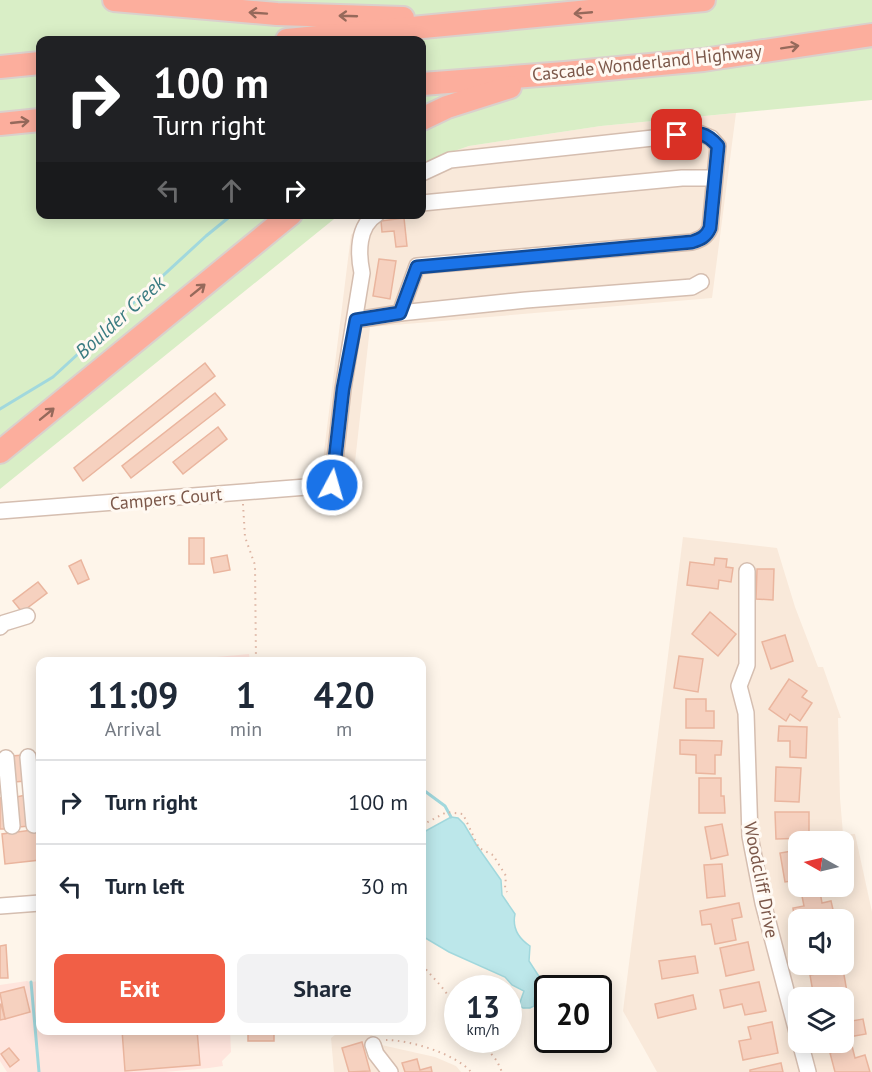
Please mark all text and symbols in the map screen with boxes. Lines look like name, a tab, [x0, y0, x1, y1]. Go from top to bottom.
one-way arrow	[248, 7, 268, 18]
one-way arrow	[574, 8, 594, 19]
one-way arrow	[339, 10, 359, 21]
street label: Cascade Wonderland Highway	[531, 39, 764, 86]
one-way arrow	[779, 42, 799, 53]
text: 100 m	[153, 55, 269, 110]
icon: right	[54, 60, 132, 138]
text: Turn right	[153, 108, 266, 142]
pin	[651, 109, 702, 160]
one-way arrow	[10, 116, 30, 127]
icon: arrive	[660, 118, 693, 151]
icon: left	[152, 174, 185, 207]
icon: ahead	[215, 174, 248, 207]
icon: right	[278, 174, 311, 207]
water label: Boulder Creek	[70, 269, 171, 364]
one-way arrow	[190, 284, 206, 297]
one-way arrow	[39, 407, 55, 420]
position arrow	[300, 453, 364, 517]
street label: Campers Court	[109, 482, 223, 515]
text: 11:09	[87, 671, 179, 718]
text: 1	[236, 671, 256, 718]
text: 420	[314, 671, 375, 718]
text: Arrival	[105, 716, 161, 742]
text: min	[230, 716, 262, 742]
text: m	[336, 716, 352, 742]
icon: right	[54, 786, 87, 819]
text: Turn right	[105, 788, 197, 816]
text: 100 m	[348, 788, 408, 816]
street label: Woodcliff Drive	[739, 820, 784, 940]
north arrow	[788, 831, 854, 897]
map controls	[788, 831, 854, 1053]
icon: left	[54, 870, 87, 903]
text: Turn left	[105, 872, 185, 900]
text: 30 m	[360, 872, 408, 900]
button: sound	[788, 909, 854, 975]
button: Exit	[54, 954, 225, 1023]
button: Share	[237, 954, 408, 1023]
speed limit sign: 20	[534, 975, 612, 1053]
text: 13	[466, 987, 500, 1026]
button: layers	[788, 987, 854, 1053]
text: km/h	[467, 1020, 499, 1039]

